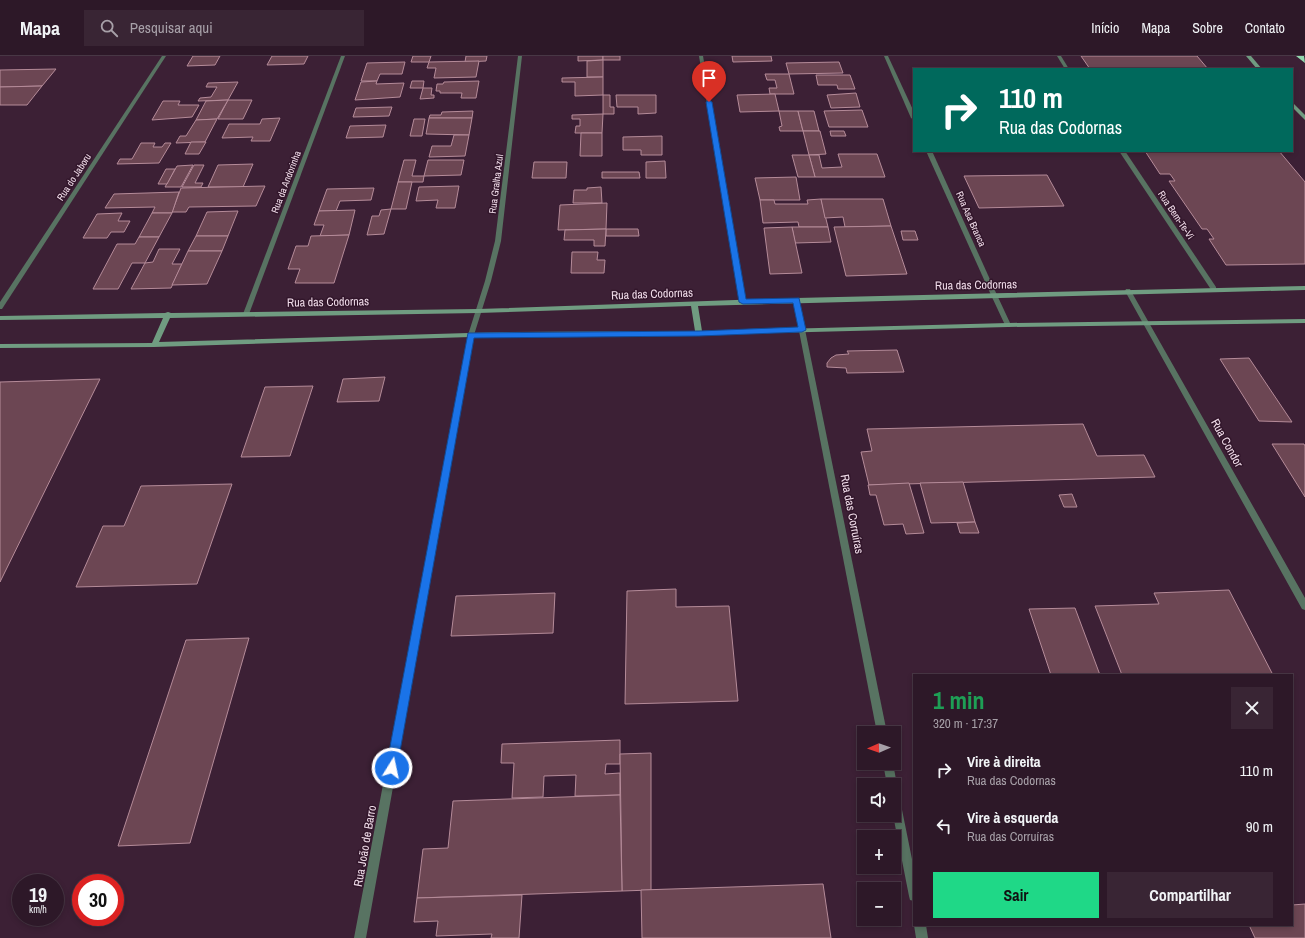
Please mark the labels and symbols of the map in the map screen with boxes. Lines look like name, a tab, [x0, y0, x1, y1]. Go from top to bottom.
pin	[692, 61, 726, 102]
street label: Rua da Andorinha	[268, 148, 304, 215]
street label: Rua do Jaboru	[54, 151, 94, 203]
street label: Rua Gralha Azul	[486, 153, 506, 214]
street label: Rua Bem-Te-Vi	[1155, 188, 1197, 242]
street label: Rua Asa Branca	[953, 189, 989, 249]
street label: Rua das Codornas	[935, 276, 1017, 294]
street label: Rua das Codornas	[611, 285, 693, 303]
street label: Rua das Codornas	[287, 293, 369, 311]
street label: Rua Condor	[1207, 416, 1247, 471]
street label: Rua das Corruíras	[836, 473, 868, 555]
north arrow	[857, 726, 901, 770]
position arrow	[371, 747, 413, 789]
street label: Rua João de Barro	[350, 804, 380, 888]
speed limit sign: 30	[72, 874, 124, 926]

